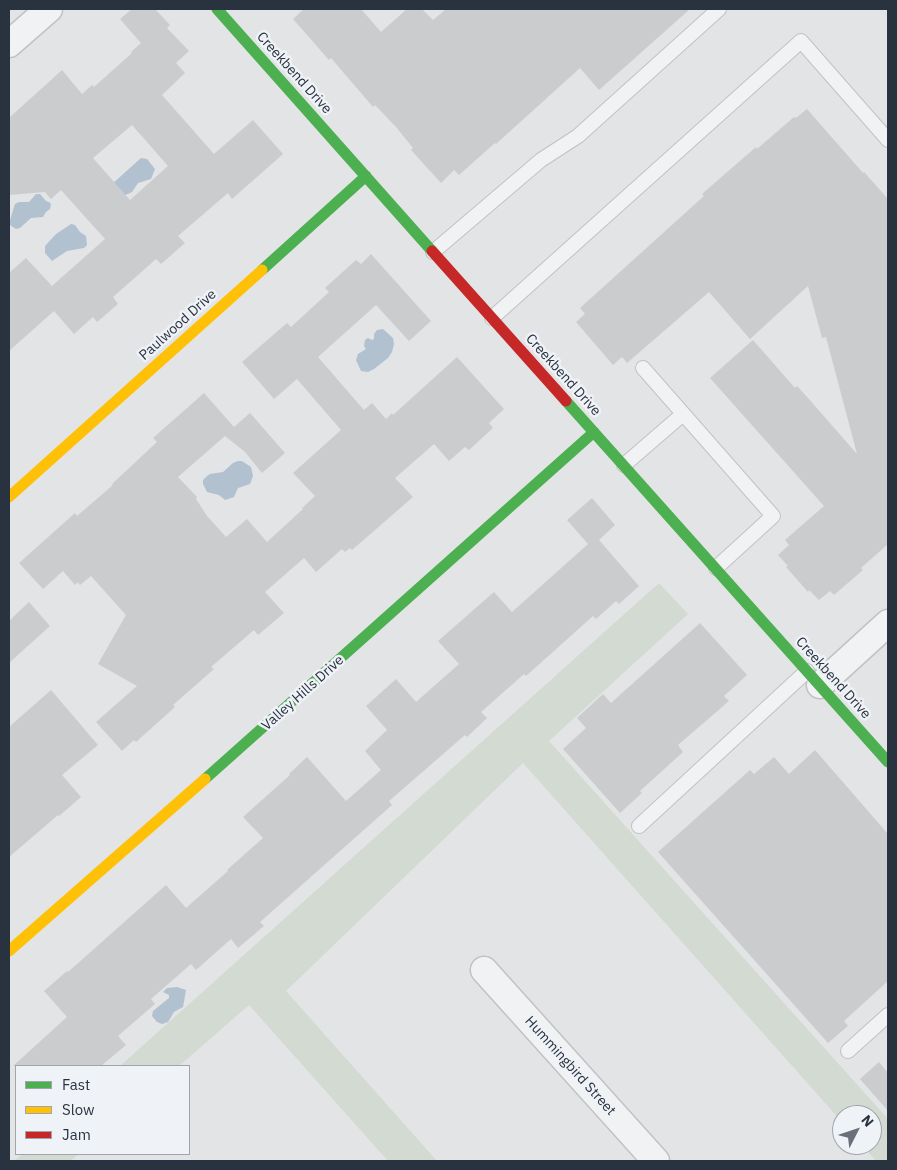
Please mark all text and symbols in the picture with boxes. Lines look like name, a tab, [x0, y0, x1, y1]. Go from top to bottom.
street label: Creekbend Drive	[253, 29, 335, 117]
street label: Paulwood Drive	[136, 286, 220, 364]
street label: Creekbend Drive	[522, 331, 604, 419]
street label: Creekbend Drive	[792, 634, 874, 722]
street label: Valley Hills Drive	[259, 652, 347, 734]
street label: Hummingbird Street	[521, 1013, 619, 1119]
legend	[15, 1065, 190, 1155]
text: Fast	[62, 1075, 90, 1094]
text: Slow	[62, 1100, 95, 1119]
north arrow	[832, 1105, 882, 1155]
text: N	[857, 1111, 878, 1131]
text: Jam	[62, 1125, 91, 1144]

